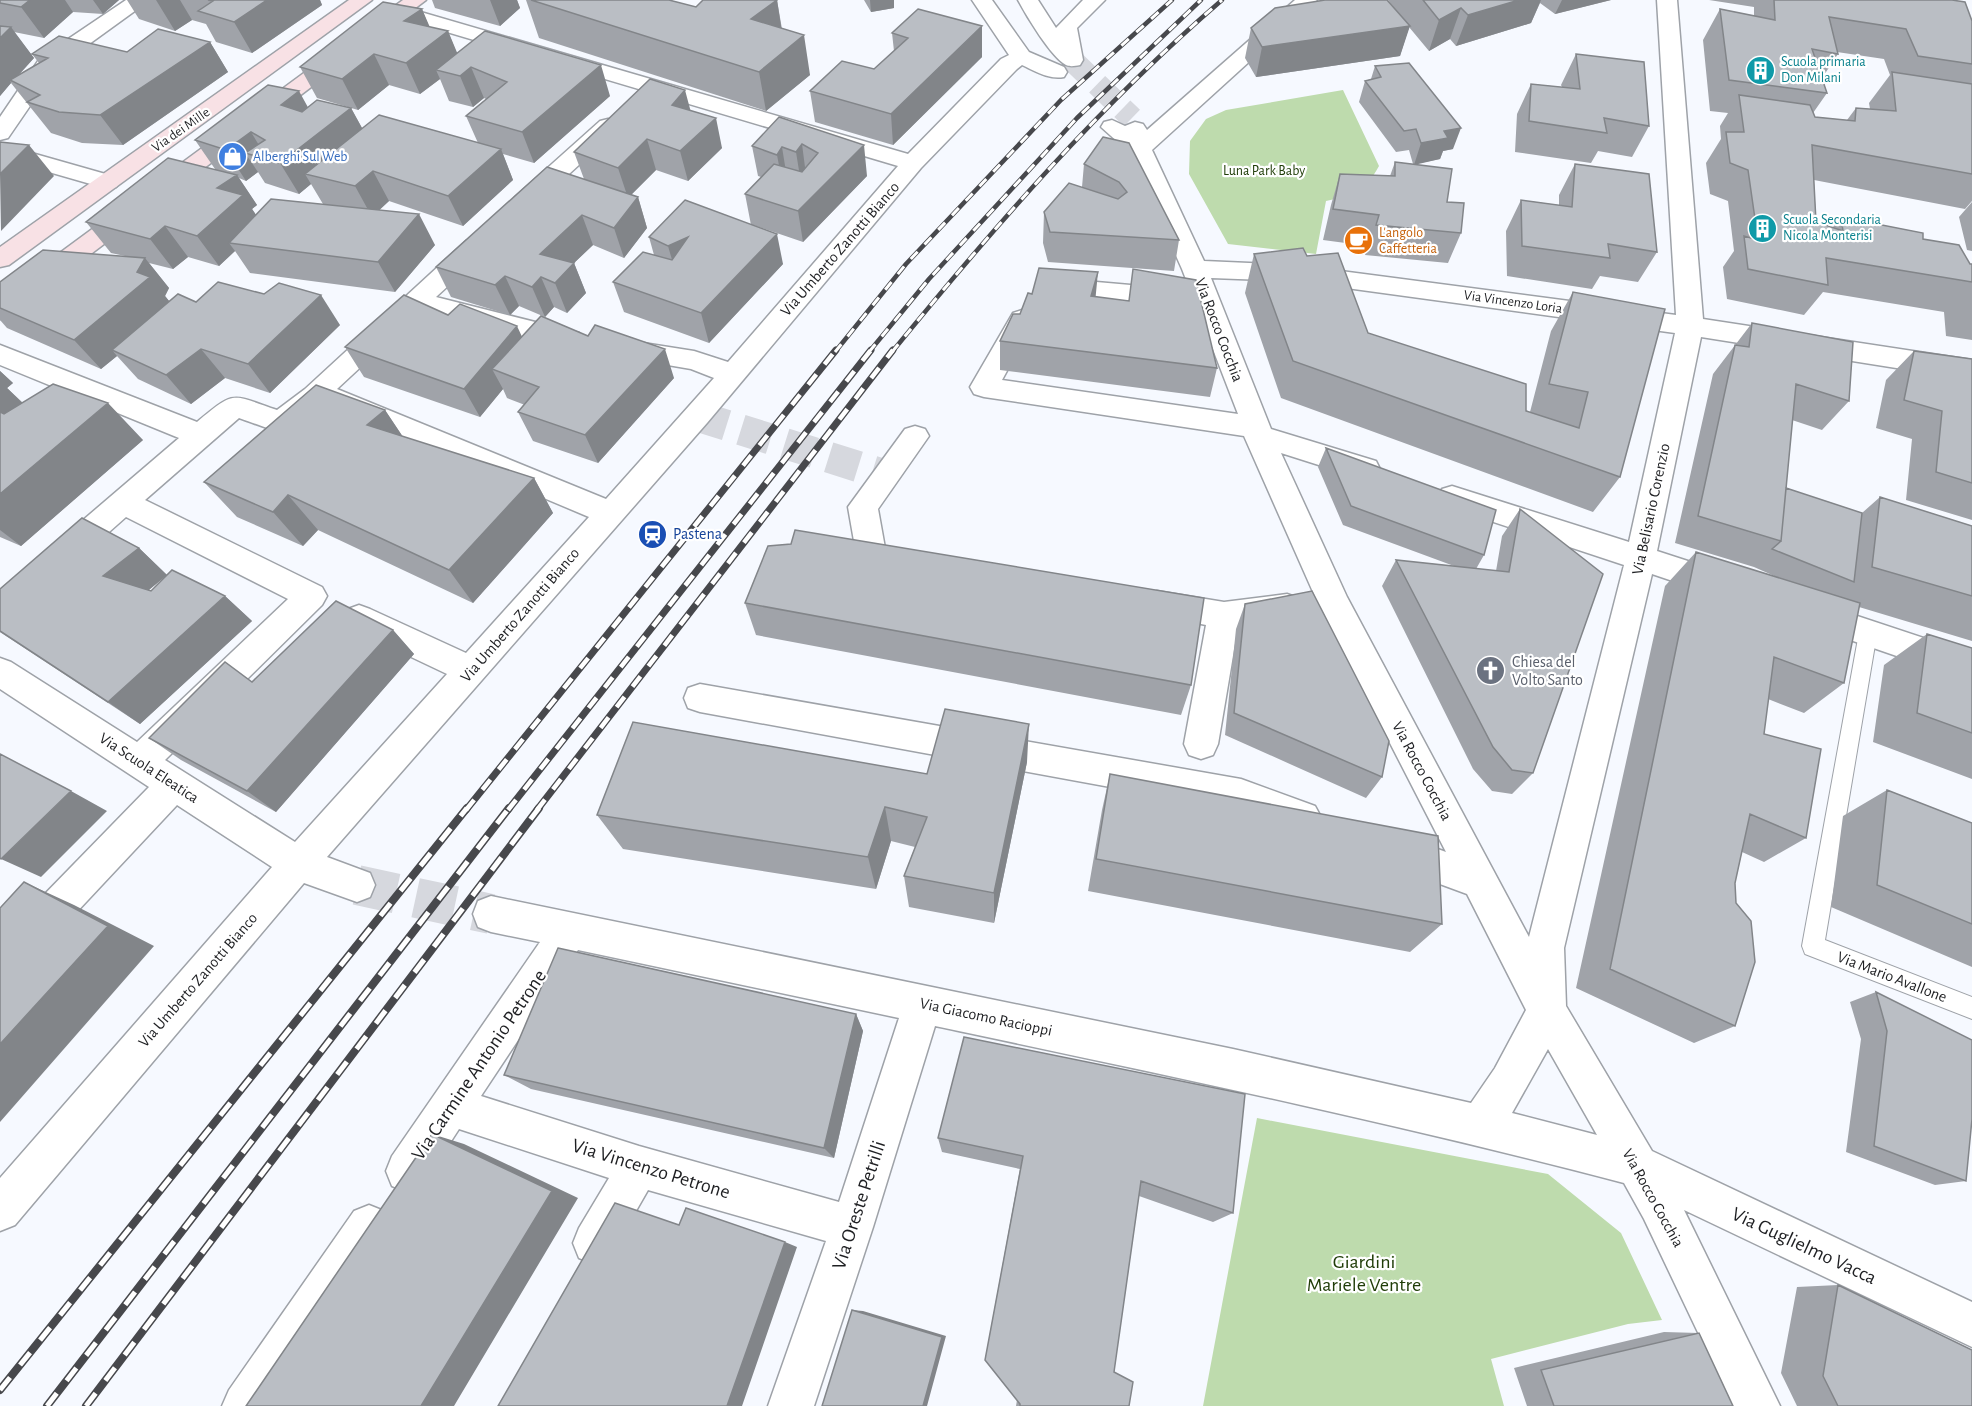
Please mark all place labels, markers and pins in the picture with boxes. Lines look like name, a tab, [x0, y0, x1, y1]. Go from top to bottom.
building icon: Scuola primaria Don Milani	[1744, 54, 1776, 86]
place label: Scuola primaria Don Milani	[1781, 55, 1866, 85]
shop icon: Alberghi Sul Web	[216, 141, 248, 173]
place label: Alberghi Sul Web	[253, 150, 348, 164]
building icon: Scuola Secondaria Nicola Monterisi	[1746, 212, 1778, 244]
place label: Scuola Secondaria Nicola Monterisi	[1783, 213, 1882, 243]
cafe icon: L'angolo Caffetteria	[1342, 225, 1374, 257]
place label: L'angolo Caffetteria	[1379, 226, 1437, 256]
station icon: Pastena	[636, 518, 668, 550]
place label: Pastena	[673, 526, 722, 542]
place label: Chiesa del Volto Santo	[1512, 654, 1583, 688]
church icon: Chiesa del Volto Santo	[1475, 655, 1507, 687]

